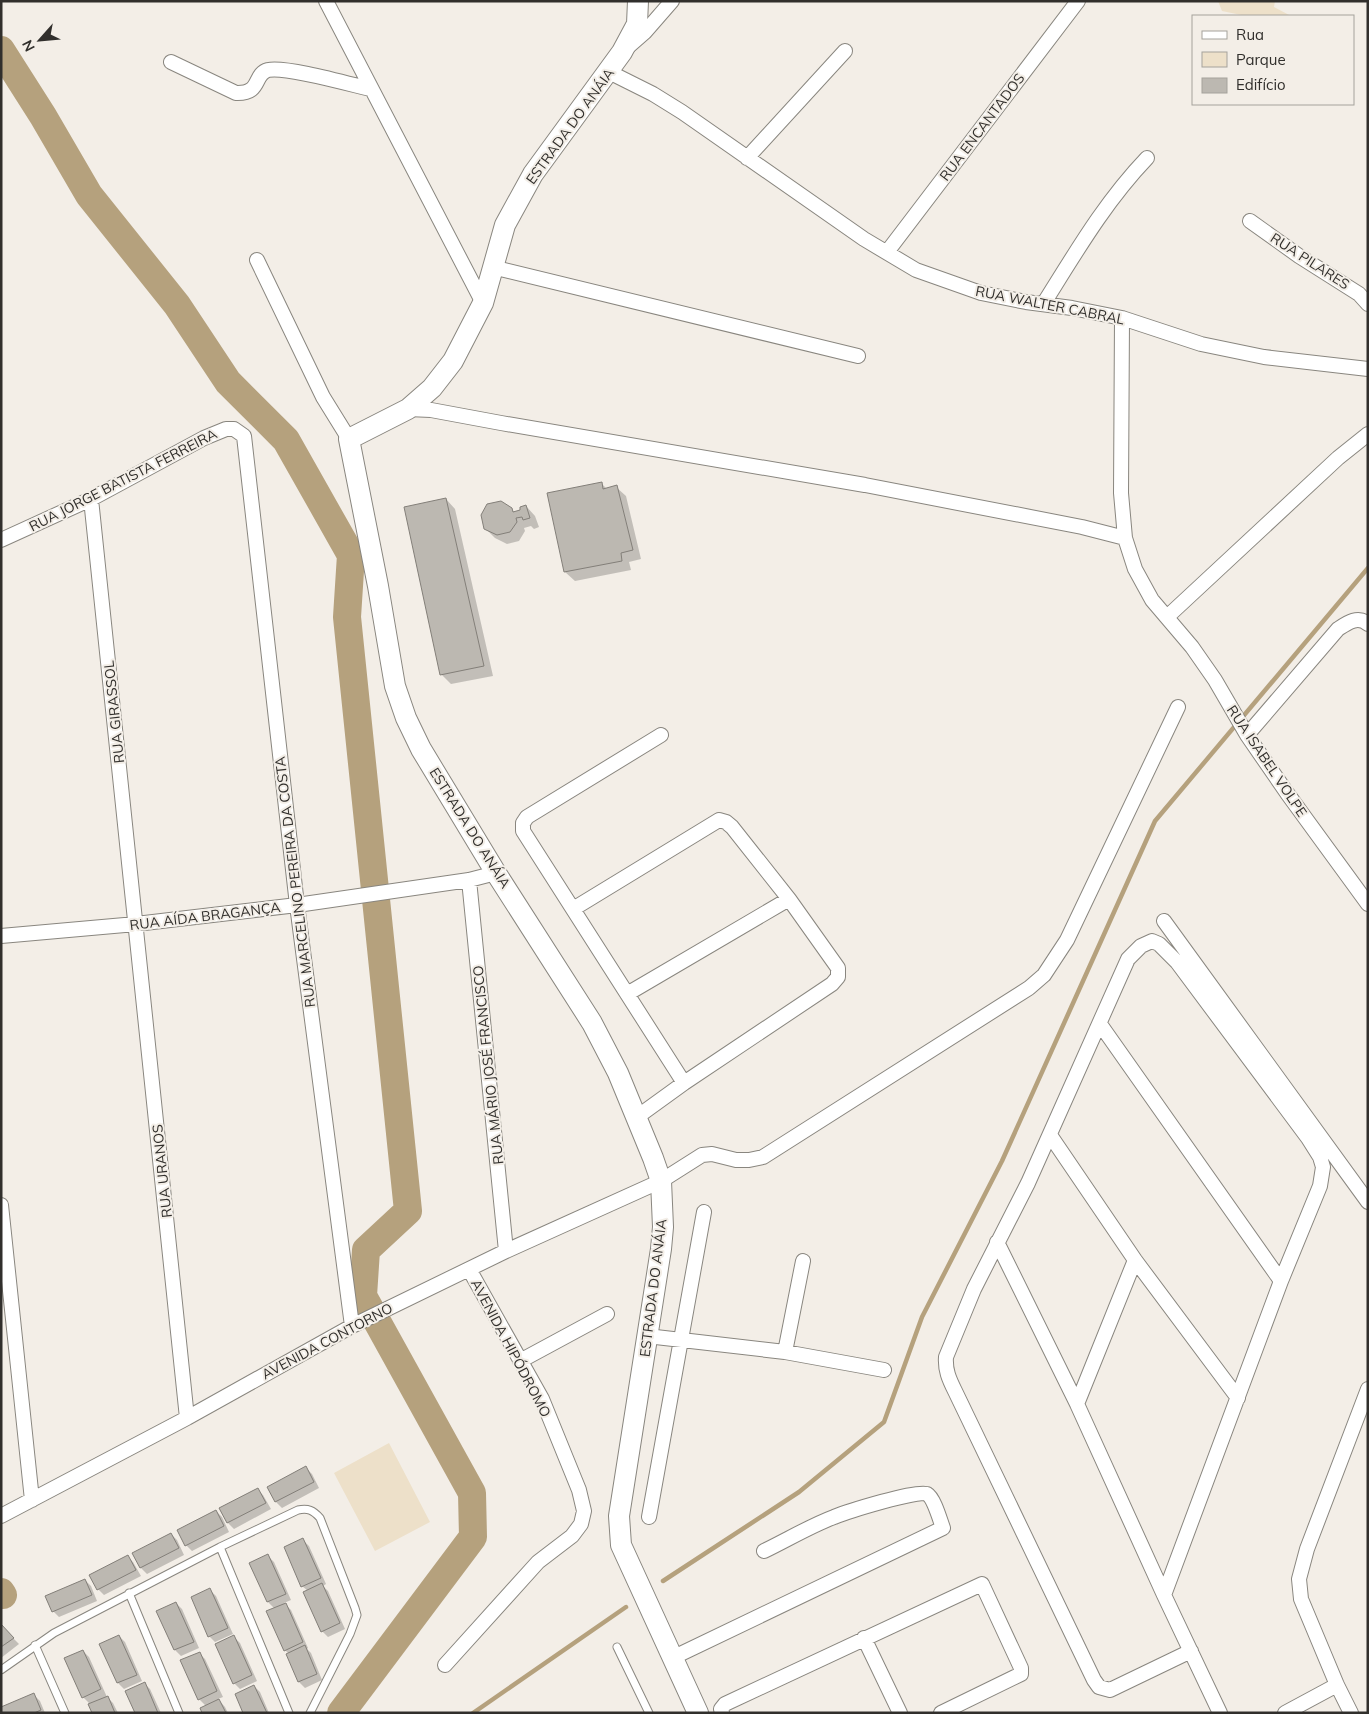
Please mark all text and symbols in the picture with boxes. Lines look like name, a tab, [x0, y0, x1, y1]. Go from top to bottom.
north arrow	[15, 15, 65, 65]
legend	[1192, 15, 1354, 105]
text: Rua	[1236, 25, 1264, 44]
text: N	[18, 37, 39, 55]
text: Parque	[1236, 50, 1286, 69]
street label: ESTRADA DO ANÁIA	[522, 64, 619, 188]
street label: RUA ENCANTADOS	[936, 69, 1029, 184]
text: Edifício	[1236, 75, 1286, 94]
street label: RUA PILARES	[1267, 229, 1353, 293]
street label: RUA WALTER CABRAL	[974, 282, 1126, 328]
street label: RUA JORGE BATISTA FERREIRA	[26, 424, 221, 535]
street label: RUA GIRASSOL	[100, 659, 128, 764]
street label: RUA ISABEL VOLPE	[1223, 702, 1311, 820]
street label: RUA MARCELINO PEREIRA DA COSTA	[271, 755, 319, 1008]
street label: ESTRADA DO ANÁIA	[426, 764, 515, 892]
street label: RUA AÍDA BRAGANÇA	[129, 898, 282, 934]
street label: RUA MÁRIO JOSÉ FRANCISCO	[469, 965, 507, 1165]
street label: RUA URANOS	[148, 1123, 176, 1219]
street label: ESTRADA DO ANÁIA	[636, 1217, 670, 1358]
street label: AVENIDA HIPÓDROMO	[467, 1276, 555, 1420]
street label: AVENIDA CONTORNO	[258, 1299, 396, 1383]

